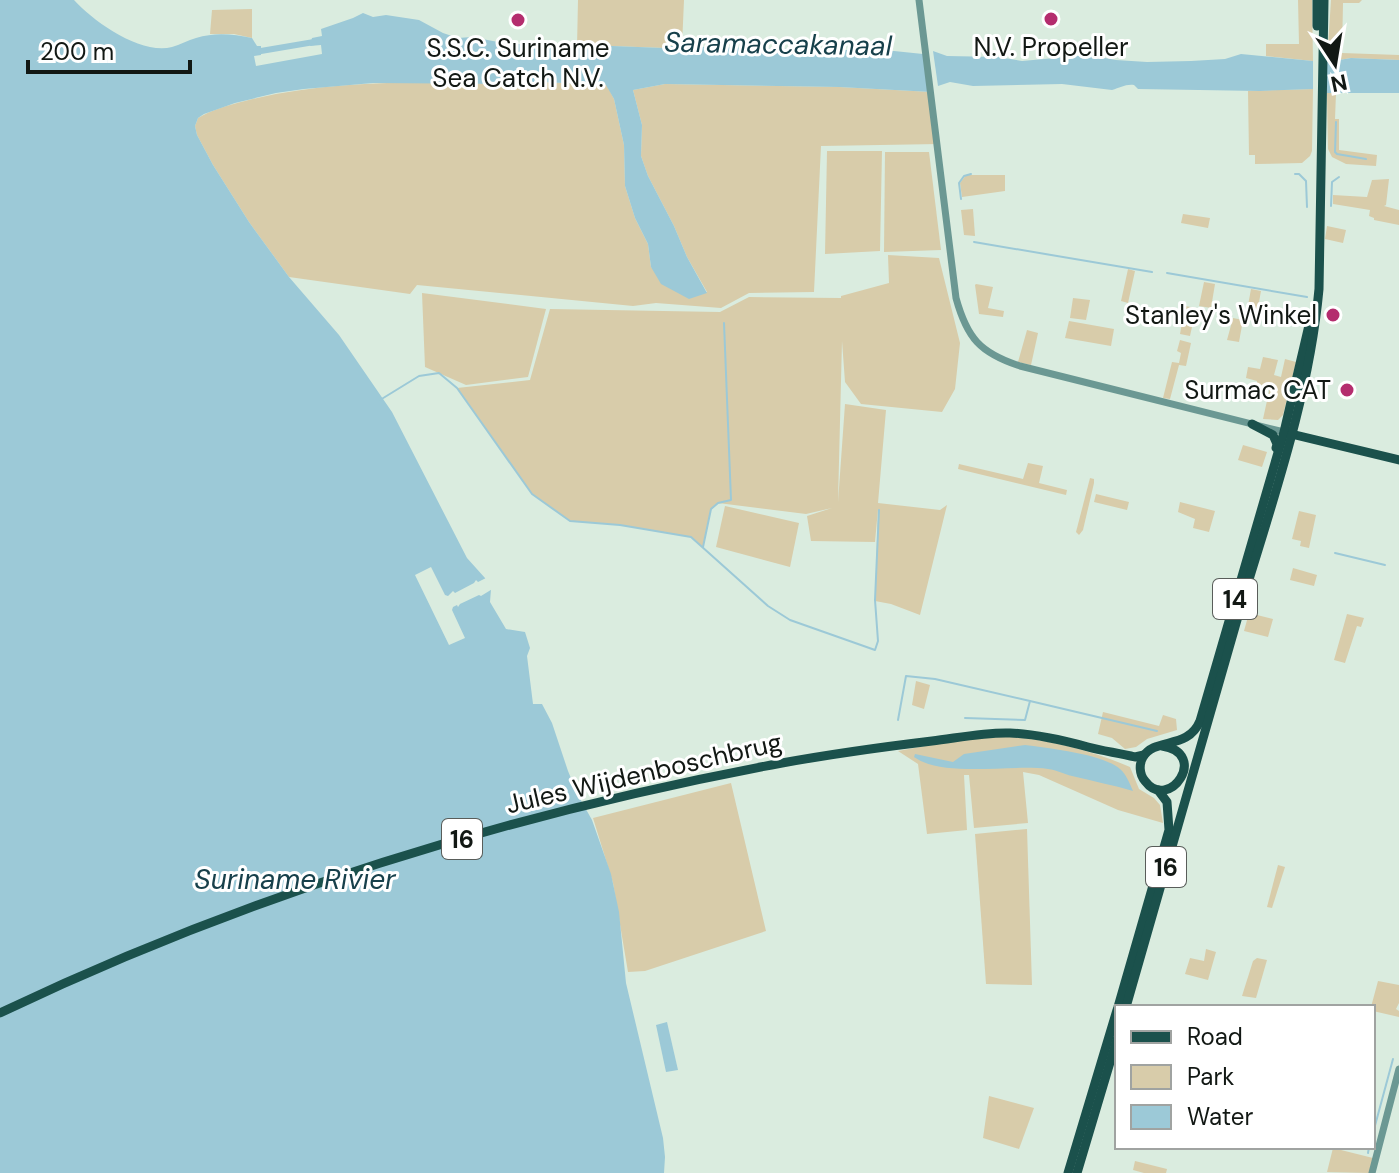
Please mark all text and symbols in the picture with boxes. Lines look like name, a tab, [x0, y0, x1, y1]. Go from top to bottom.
marker: N.V. Propeller	[1042, 10, 1060, 28]
marker: S.S.C. Suriname Sea Catch N.V.	[509, 11, 527, 29]
scale bar	[28, 24, 190, 74]
water label: Saramaccakanaal	[664, 24, 893, 64]
north arrow	[1295, 24, 1375, 104]
place label: N.V. Propeller	[973, 30, 1129, 64]
place label: S.S.C. Suriname Sea Catch N.V.	[426, 31, 610, 95]
text: 200 m	[40, 36, 114, 67]
text: N	[1328, 67, 1350, 99]
place label: Stanley's Winkel	[1125, 298, 1317, 332]
marker: Stanley's Winkel	[1324, 306, 1342, 324]
place label: Surmac CAT	[1184, 373, 1331, 407]
marker: Surmac CAT	[1338, 381, 1356, 399]
road number: 14	[1213, 579, 1257, 619]
street label: Jules Wijdenboschbrug	[503, 725, 785, 821]
road number: 16	[442, 819, 482, 859]
road number: 16	[1146, 847, 1186, 887]
water label: Suriname Rivier	[194, 861, 396, 898]
legend	[1115, 1005, 1375, 1149]
text: Road	[1187, 1021, 1243, 1052]
text: Park	[1187, 1061, 1234, 1092]
text: Water	[1187, 1101, 1253, 1132]

